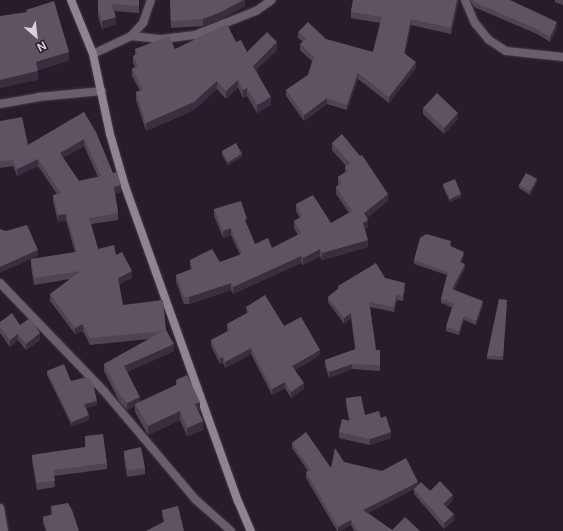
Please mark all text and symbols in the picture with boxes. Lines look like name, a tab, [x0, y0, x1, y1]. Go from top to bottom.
north arrow	[16, 16, 56, 56]
text: N	[35, 38, 49, 55]

